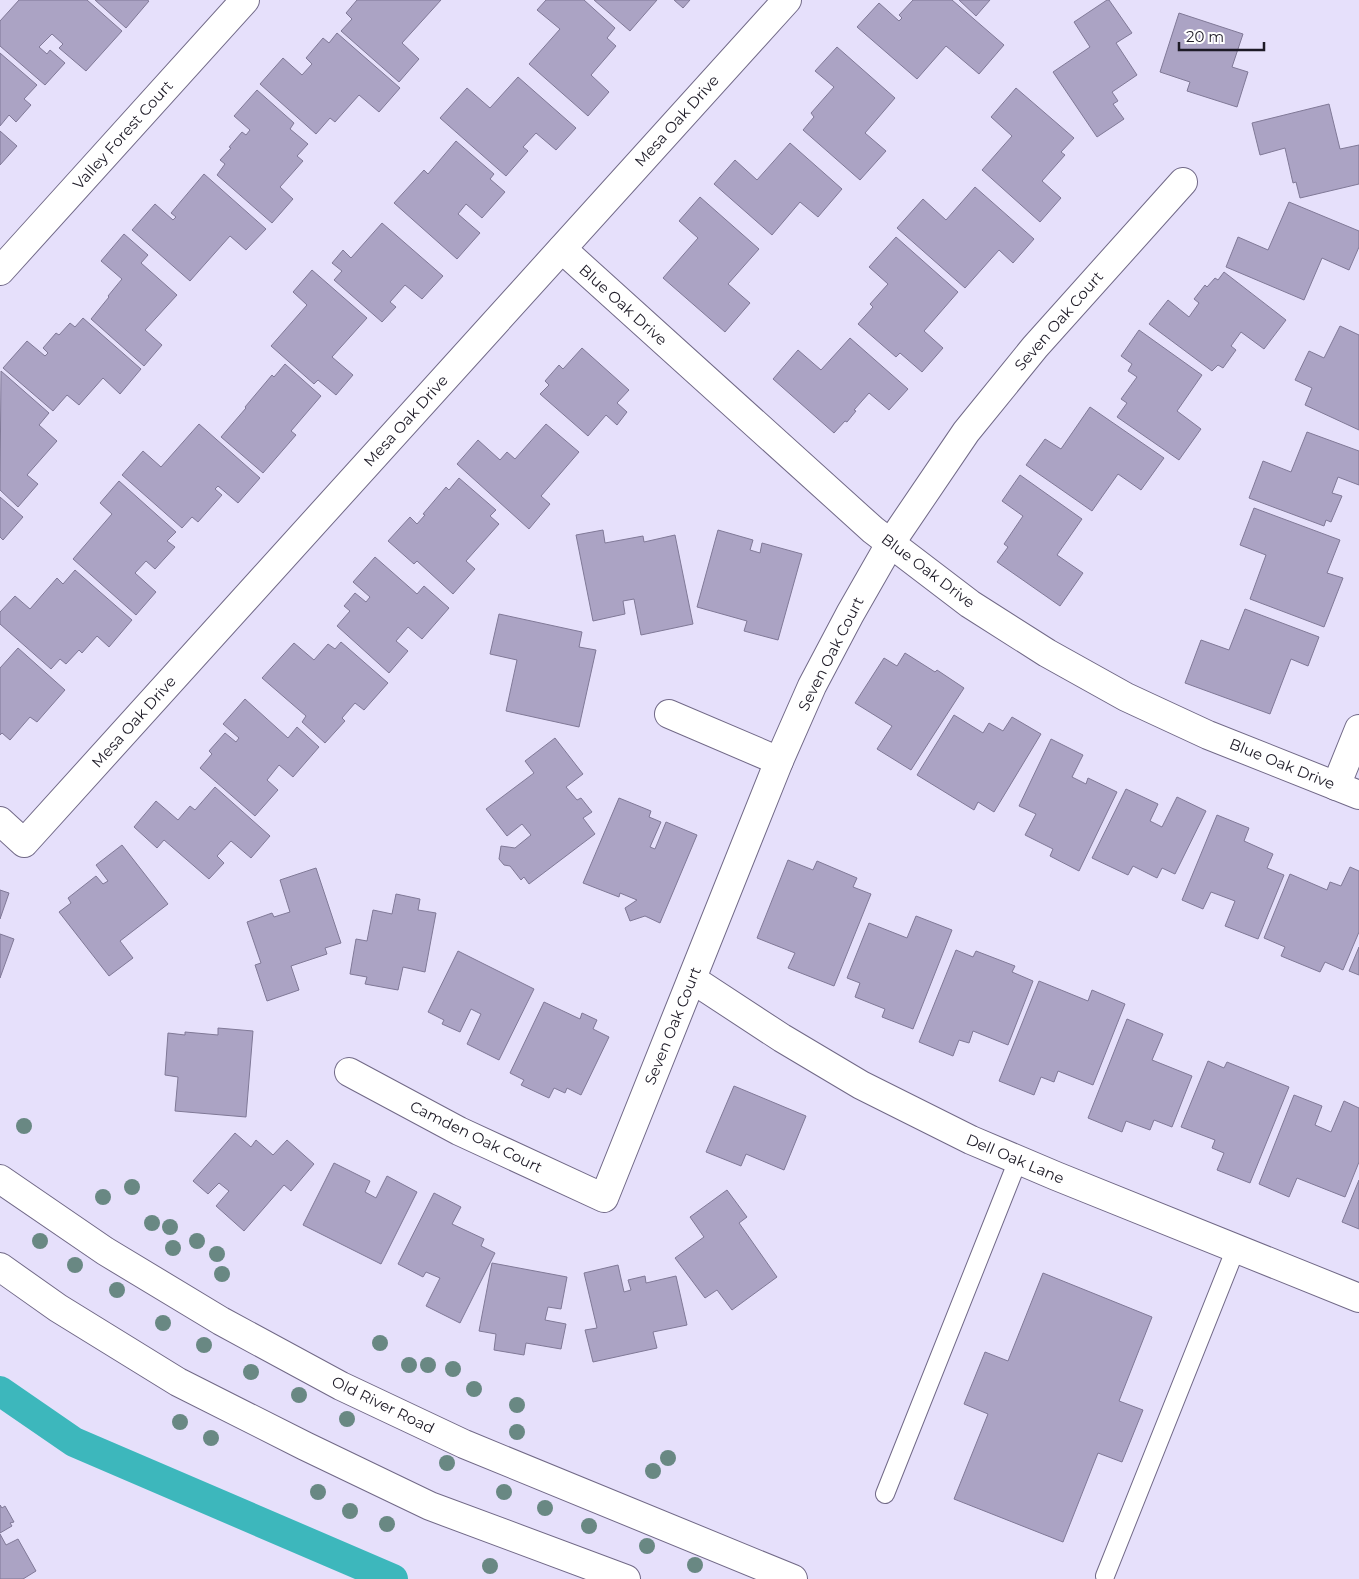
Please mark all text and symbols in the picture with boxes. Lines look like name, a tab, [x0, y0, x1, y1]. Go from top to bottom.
scale bar	[1179, 20, 1264, 52]
text: 20 m	[1186, 27, 1224, 46]
street label: Mesa Oak Drive	[630, 71, 723, 171]
street label: Valley Forest Court	[69, 76, 177, 193]
street label: Blue Oak Drive	[575, 260, 671, 349]
street label: Seven Oak Court	[1010, 267, 1107, 374]
street label: Mesa Oak Drive	[359, 371, 452, 471]
street label: Blue Oak Drive	[878, 529, 979, 612]
street label: Seven Oak Court	[794, 593, 868, 714]
street label: Mesa Oak Drive	[87, 672, 180, 772]
street label: Blue Oak Drive	[1227, 734, 1338, 793]
street label: Seven Oak Court	[640, 964, 705, 1088]
street label: Camden Oak Court	[407, 1096, 546, 1177]
street label: Dell Oak Lane	[963, 1129, 1067, 1188]
street label: Old River Road	[329, 1372, 438, 1438]

